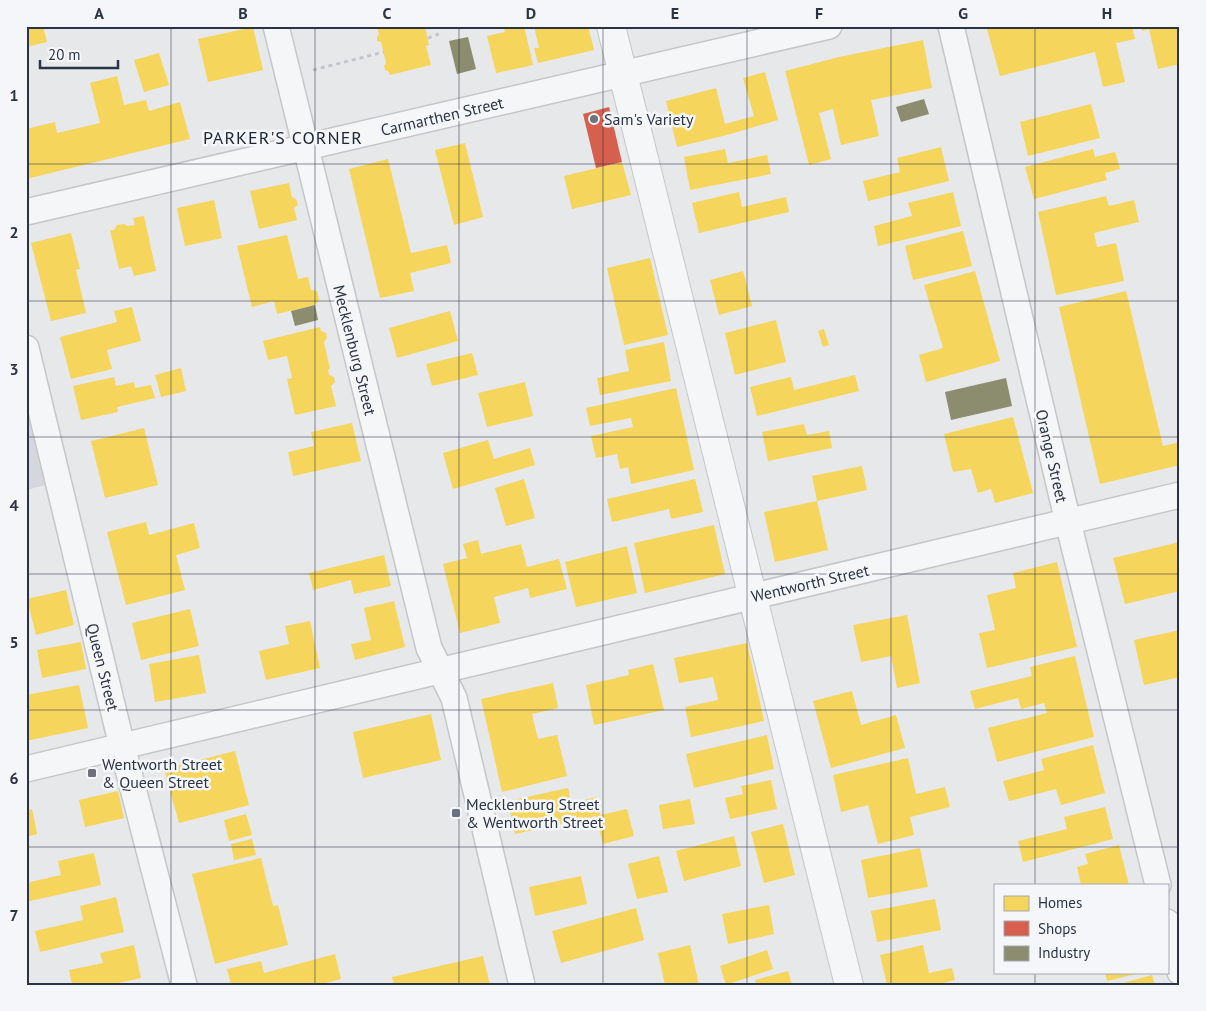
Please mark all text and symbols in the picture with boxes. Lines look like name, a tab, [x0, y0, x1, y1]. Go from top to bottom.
text: A	[94, 3, 104, 23]
text: B	[238, 3, 248, 23]
text: C	[383, 3, 392, 23]
text: D	[526, 3, 536, 23]
text: E	[671, 3, 679, 23]
text: F	[815, 3, 823, 23]
text: G	[958, 3, 968, 23]
text: H	[1102, 3, 1112, 23]
scale bar	[40, 38, 118, 70]
text: 20 m	[48, 45, 81, 64]
text: 1	[9, 85, 19, 105]
street label: Carmarthen Street	[379, 92, 506, 140]
place label: Sam's Variety	[604, 109, 694, 129]
marker: Sam's Variety	[588, 113, 600, 125]
district label: PARKER'S CORNER	[203, 126, 363, 149]
text: 2	[9, 222, 19, 242]
street label: Mecklenburg Street	[329, 283, 381, 418]
text: 3	[9, 359, 19, 379]
street label: Orange Street	[1032, 407, 1073, 505]
text: 4	[9, 495, 19, 515]
street label: Wentworth Street	[749, 560, 871, 606]
street label: Queen Street	[82, 621, 124, 713]
text: 5	[9, 632, 19, 652]
place label: Wentworth Street & Queen Street	[102, 754, 223, 792]
marker: Wentworth Street & Queen Street	[86, 767, 98, 779]
text: 6	[9, 768, 19, 788]
place label: Mecklenburg Street & Wentworth Street	[466, 794, 604, 832]
marker: Mecklenburg Street & Wentworth Street	[450, 807, 462, 819]
legend	[994, 884, 1168, 974]
text: Homes	[1038, 893, 1082, 912]
text: 7	[9, 905, 19, 925]
text: Shops	[1038, 919, 1077, 938]
text: Industry	[1038, 943, 1090, 962]

